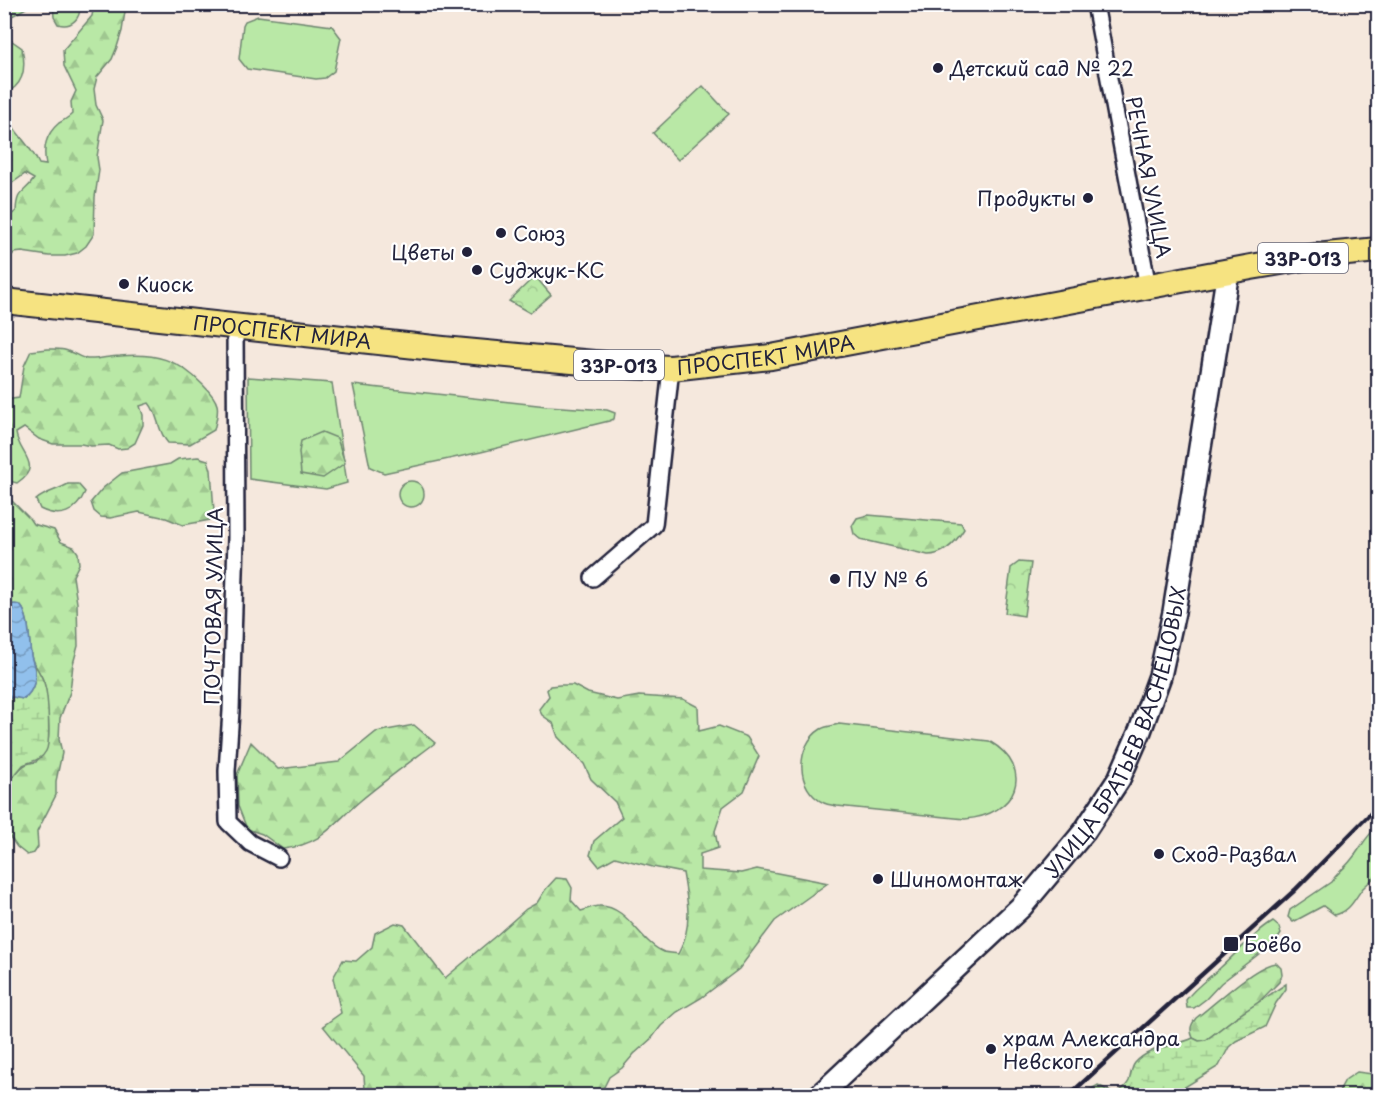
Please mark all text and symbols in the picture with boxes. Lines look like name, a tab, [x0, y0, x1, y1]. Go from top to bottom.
place label: Детский сад № 22	[949, 53, 1134, 83]
marker: Детский сад № 22	[931, 61, 945, 75]
street label: РЕЧНАЯ УЛИЦА	[1119, 93, 1179, 261]
place label: Продукты	[977, 183, 1076, 213]
marker: Продукты	[1081, 191, 1095, 205]
place label: Союз	[513, 218, 565, 248]
marker: Союз	[494, 226, 508, 240]
place label: Цветы	[392, 237, 455, 267]
road number: 33Р-013	[1258, 243, 1348, 273]
marker: Цветы	[460, 245, 474, 259]
place label: Суджук-КС	[489, 255, 605, 285]
marker: Суджук-КС	[470, 263, 484, 277]
place label: Киоск	[136, 269, 193, 299]
marker: Киоск	[117, 277, 131, 291]
street label: ПРОСПЕКТ МИРА	[192, 307, 373, 356]
street label: ПРОСПЕКТ МИРА	[675, 327, 857, 382]
road number: 33Р-013	[574, 350, 664, 380]
street label: ПОЧТОВАЯ УЛИЦА	[196, 507, 230, 705]
place label: ПУ № 6	[847, 564, 928, 594]
marker: ПУ № 6	[828, 572, 842, 586]
street label: УЛИЦА БРАТЬЕВ ВАСНЕЦОВЫХ	[1037, 584, 1193, 884]
place label: Сход-Развал	[1171, 839, 1297, 869]
marker: Сход-Развал	[1152, 847, 1166, 861]
place label: Шиномонтаж	[890, 864, 1023, 894]
marker: Шиномонтаж	[871, 872, 885, 886]
place label: Боёво	[1244, 929, 1302, 959]
marker: Боёво	[1222, 935, 1240, 953]
place label: храм Александра Невского	[1003, 1023, 1180, 1076]
marker: храм Александра Невского	[984, 1042, 998, 1056]

